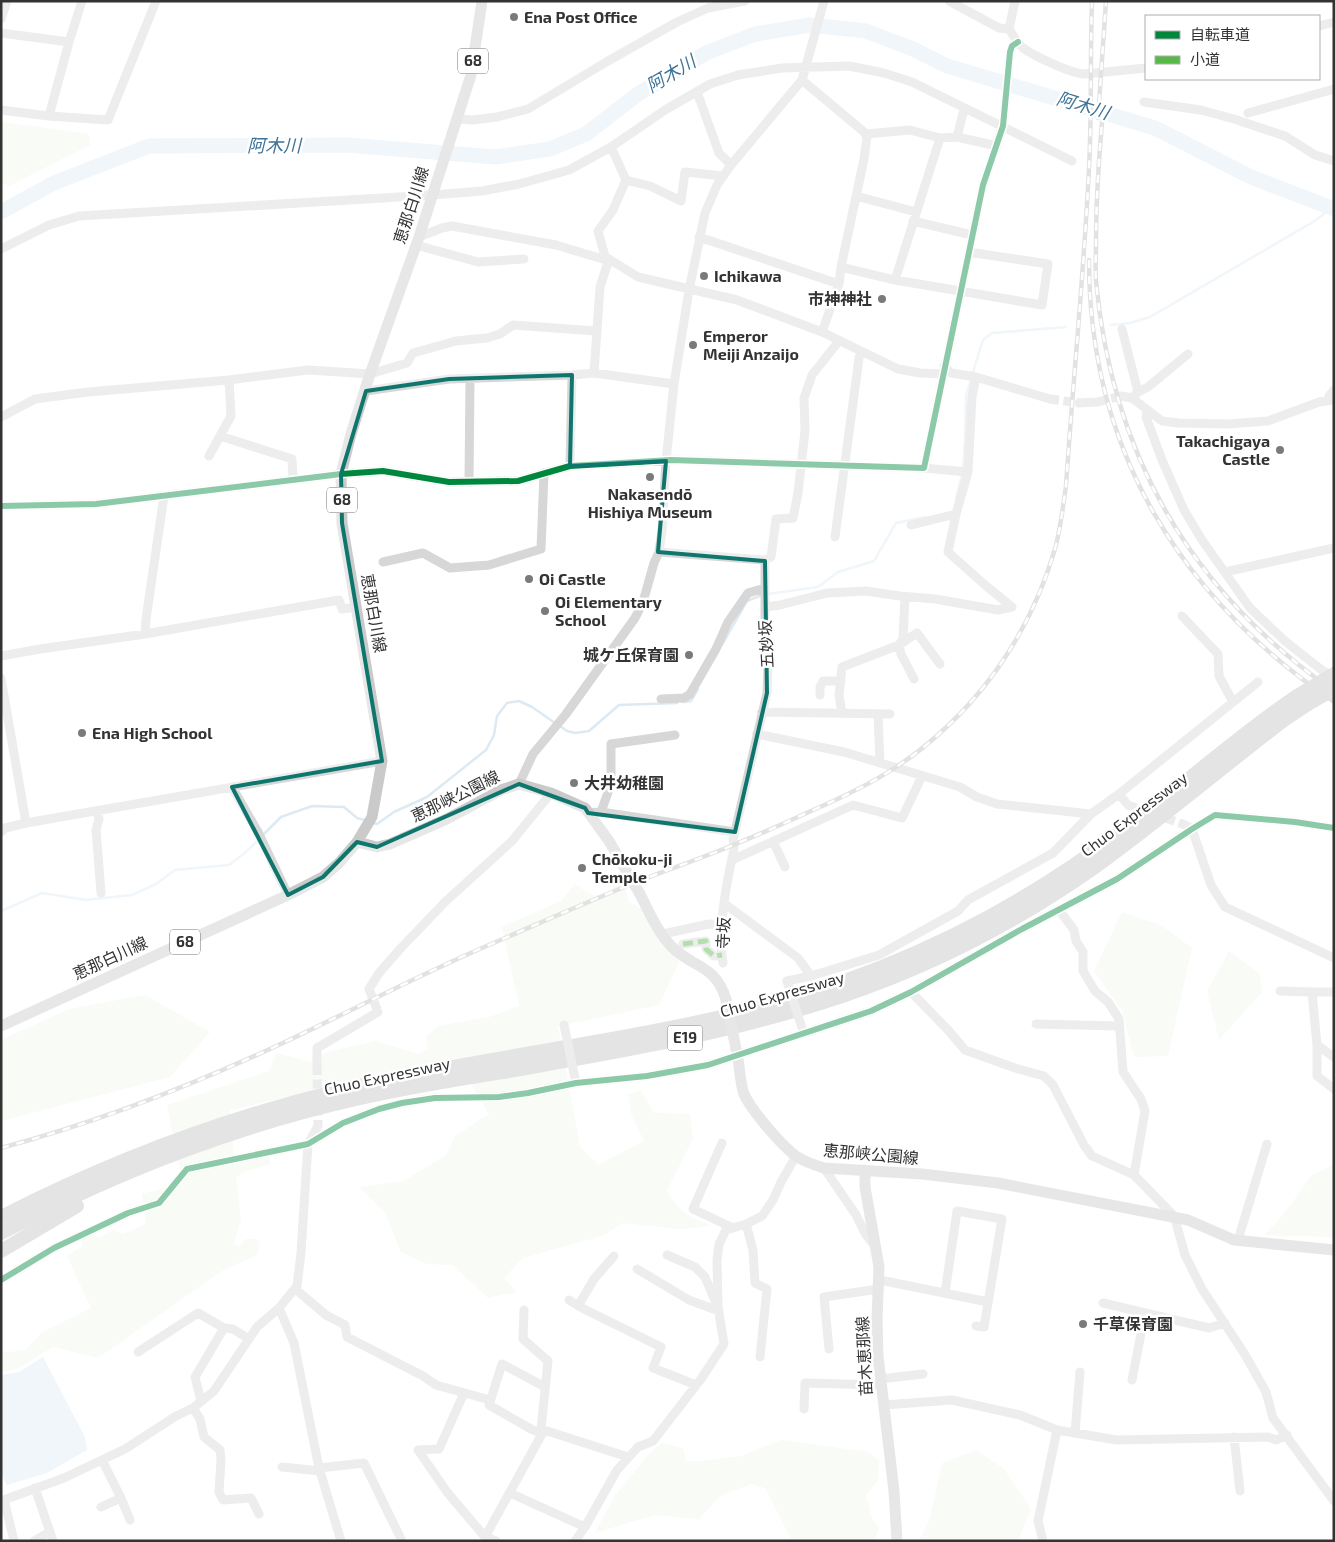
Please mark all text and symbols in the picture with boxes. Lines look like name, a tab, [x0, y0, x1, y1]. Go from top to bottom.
place label: Ena Post Office	[524, 7, 638, 26]
marker: Ena Post Office	[508, 11, 520, 23]
legend	[1145, 15, 1320, 80]
text: 自転車道	[1190, 25, 1250, 43]
road number: 68	[458, 48, 488, 74]
water label: 阿木川	[642, 49, 701, 96]
text: 小道	[1190, 50, 1220, 68]
water label: 阿木川	[1054, 87, 1114, 124]
water label: 阿木川	[247, 134, 303, 156]
street label: 恵那白川線	[389, 164, 432, 246]
place label: Ichikawa	[714, 266, 782, 285]
marker: Ichikawa	[698, 270, 710, 282]
place label: 市神神社	[808, 289, 872, 308]
marker: 市神神社	[876, 293, 888, 305]
place label: Emperor Meiji Anzaijo	[703, 326, 799, 363]
marker: Emperor Meiji Anzaijo	[687, 339, 699, 351]
place label: Takachigaya Castle	[1176, 431, 1270, 468]
marker: Takachigaya Castle	[1274, 444, 1286, 456]
marker: Nakasendō Hishiya Museum	[644, 471, 656, 483]
place label: Nakasendō Hishiya Museum	[588, 484, 712, 522]
road number: 68	[327, 488, 357, 512]
place label: Oi Castle	[539, 569, 606, 588]
street label: 恵那白川線	[358, 572, 391, 654]
marker: Oi Castle	[523, 573, 535, 585]
place label: Oi Elementary School	[555, 592, 662, 629]
marker: Oi Elementary School	[539, 605, 551, 617]
street label: 五妙坂	[755, 620, 776, 668]
place label: 城ケ丘保育園	[583, 645, 679, 664]
marker: 城ケ丘保育園	[683, 649, 695, 661]
place label: Ena High School	[92, 723, 213, 742]
marker: Ena High School	[76, 727, 88, 739]
street label: 恵那峡公園線	[407, 766, 502, 825]
street label: Chuo Expressway	[1077, 767, 1191, 860]
place label: 大井幼稚園	[584, 773, 664, 792]
marker: 大井幼稚園	[568, 777, 580, 789]
place label: Chōkoku-ji Temple	[592, 849, 672, 886]
marker: Chōkoku-ji Temple	[576, 862, 588, 874]
street label: 寺坂	[712, 916, 733, 949]
road number: 68	[170, 930, 200, 954]
street label: 恵那白川線	[70, 932, 150, 983]
street label: Chuo Expressway	[718, 967, 847, 1020]
road number: E19	[668, 1026, 702, 1050]
street label: Chuo Expressway	[322, 1053, 452, 1098]
street label: 恵那峡公園線	[822, 1140, 920, 1167]
place label: 千草保育園	[1093, 1314, 1173, 1333]
street label: 苗木恵那線	[852, 1316, 875, 1396]
marker: 千草保育園	[1077, 1318, 1089, 1330]

